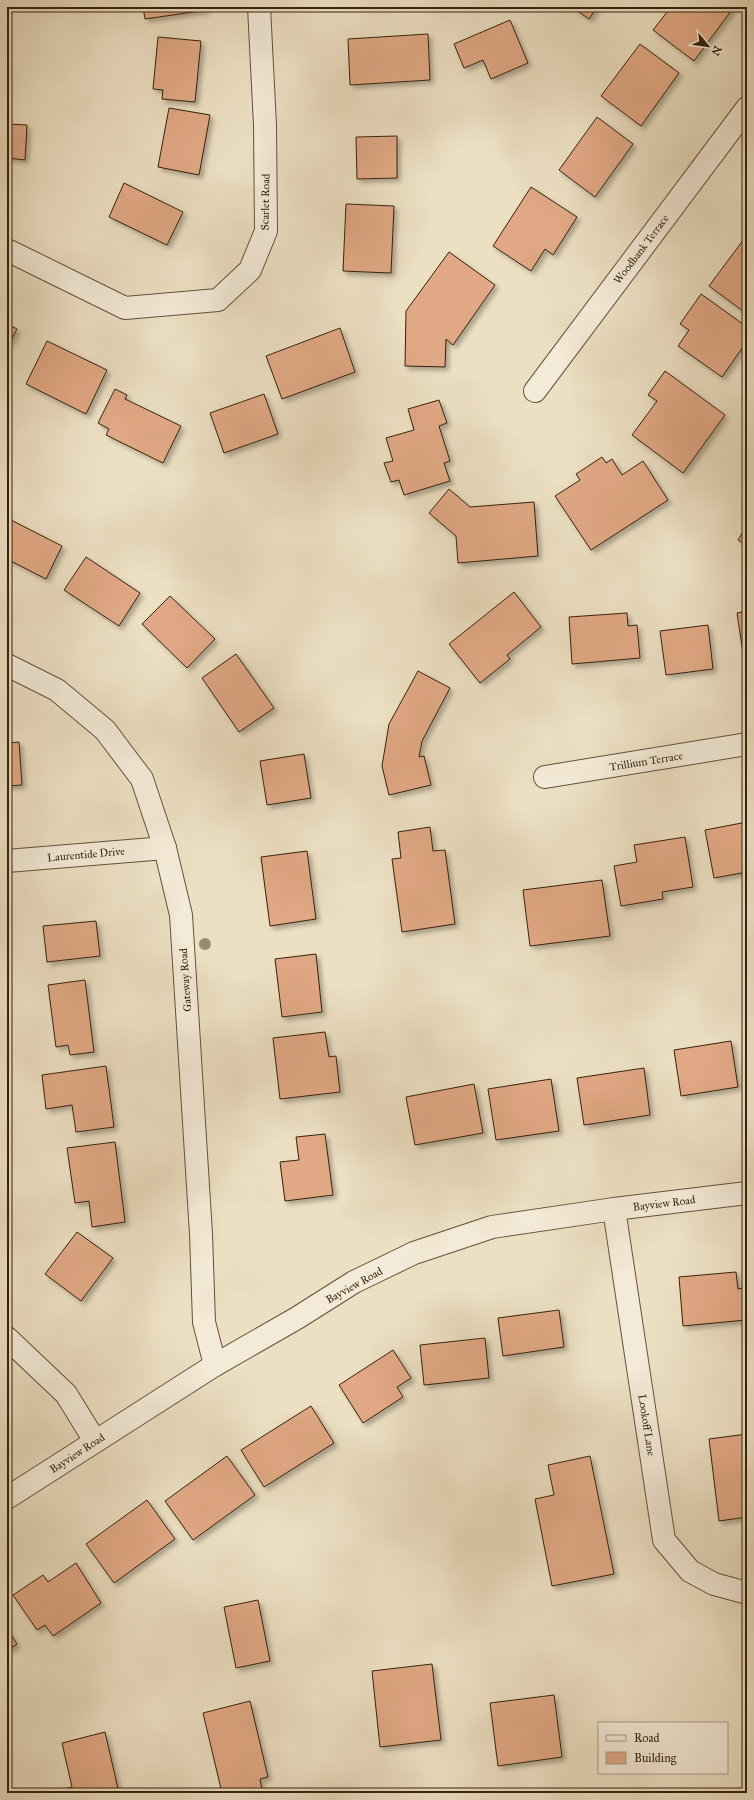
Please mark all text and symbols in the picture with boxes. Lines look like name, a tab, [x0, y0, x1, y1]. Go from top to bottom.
north arrow	[688, 26, 728, 66]
text: N	[708, 43, 724, 58]
street label: Scarlet Road	[259, 173, 273, 231]
street label: Woodbank Terrace	[611, 212, 672, 287]
street label: Trillium Terrace	[608, 749, 684, 774]
street label: Laurentide Drive	[47, 845, 126, 864]
street label: Gateway Road	[177, 947, 194, 1012]
street label: Bayview Road	[632, 1193, 697, 1214]
street label: Bayview Road	[324, 1264, 385, 1306]
street label: Lookoff Lane	[635, 1393, 658, 1457]
street label: Bayview Road	[47, 1431, 108, 1476]
legend	[598, 1722, 728, 1774]
text: Road	[634, 1731, 660, 1745]
text: Building	[634, 1751, 677, 1766]

